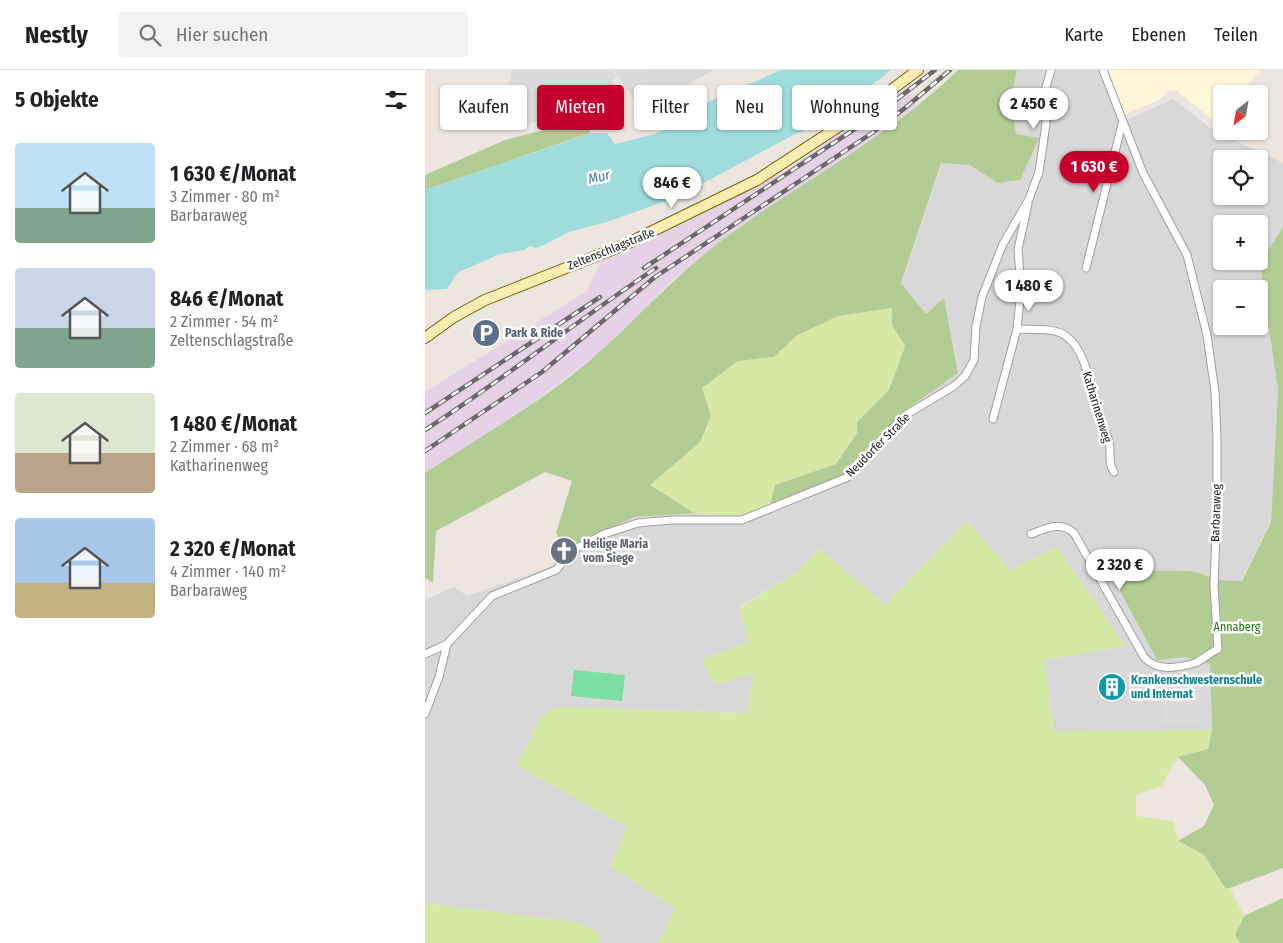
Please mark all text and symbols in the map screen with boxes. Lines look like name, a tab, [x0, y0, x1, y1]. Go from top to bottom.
search box	[118, 12, 468, 57]
text: Nestly	[25, 21, 88, 49]
icon: search	[136, 21, 164, 49]
text: Hier suchen	[176, 23, 268, 46]
text: Karte	[1064, 24, 1103, 46]
text: Ebenen	[1131, 24, 1186, 46]
text: Teilen	[1214, 24, 1258, 46]
chip: Kaufen	[440, 85, 527, 130]
chip: Mieten	[537, 85, 624, 130]
chip: Filter	[634, 85, 707, 130]
chip: Neu	[717, 85, 782, 130]
chip: Wohnung	[792, 85, 897, 130]
north arrow	[1213, 85, 1267, 140]
map controls	[1213, 85, 1268, 335]
icon: filters	[382, 86, 410, 114]
text: 5 Objekte	[15, 87, 99, 113]
pin: 2 450 €	[988, 88, 1080, 130]
text: 2 450 €	[1010, 94, 1058, 113]
pin: 1 630 €	[1048, 150, 1140, 193]
button: locate	[1213, 150, 1268, 205]
text: 1 630 €	[1071, 157, 1117, 176]
text: 1 630 €/Monat	[170, 161, 296, 187]
icon: home	[55, 163, 115, 223]
water label: Mur	[586, 166, 613, 188]
pin: 846 €	[637, 166, 707, 209]
text: 846 €	[654, 173, 690, 192]
text: 3 Zimmer · 80 m²	[170, 187, 280, 206]
text: Barbaraweg	[170, 206, 247, 225]
button: +	[1213, 215, 1268, 270]
street label: Zeltenschlagstraße	[565, 225, 657, 273]
pin: 1 480 €	[983, 270, 1075, 312]
text: 1 480 €	[1005, 276, 1053, 295]
button: −	[1213, 280, 1268, 335]
text: 846 €/Monat	[170, 286, 283, 312]
icon: home	[55, 288, 115, 348]
text: 2 Zimmer · 54 m²	[170, 312, 278, 331]
parking icon: Park & Ride	[471, 318, 501, 348]
place label: Park & Ride	[505, 326, 563, 340]
text: Zeltenschlagstraße	[170, 331, 293, 350]
street label: Katharinenweg	[1080, 370, 1115, 445]
street label: Neudorfer Straße	[843, 410, 913, 480]
text: 1 480 €/Monat	[170, 411, 297, 437]
icon: home	[55, 413, 115, 473]
text: 2 Zimmer · 68 m²	[170, 437, 279, 456]
text: Katharinenweg	[170, 456, 268, 475]
street label: Barbaraweg	[1208, 483, 1224, 542]
text: 2 320 €/Monat	[170, 536, 296, 562]
church icon: Heilige Maria vom Siege	[549, 536, 579, 566]
place label: Heilige Maria vom Siege	[582, 537, 648, 565]
icon: home	[55, 538, 115, 598]
pin: 2 320 €	[1074, 548, 1166, 591]
text: 2 320 €	[1097, 555, 1143, 574]
text: 4 Zimmer · 140 m²	[170, 562, 286, 581]
text: Barbaraweg	[170, 581, 247, 600]
park label: Annaberg	[1214, 620, 1261, 634]
building icon: Krankenschwesternschule und Internat	[1097, 672, 1127, 702]
place label: Krankenschwesternschule und Internat	[1131, 673, 1262, 701]

